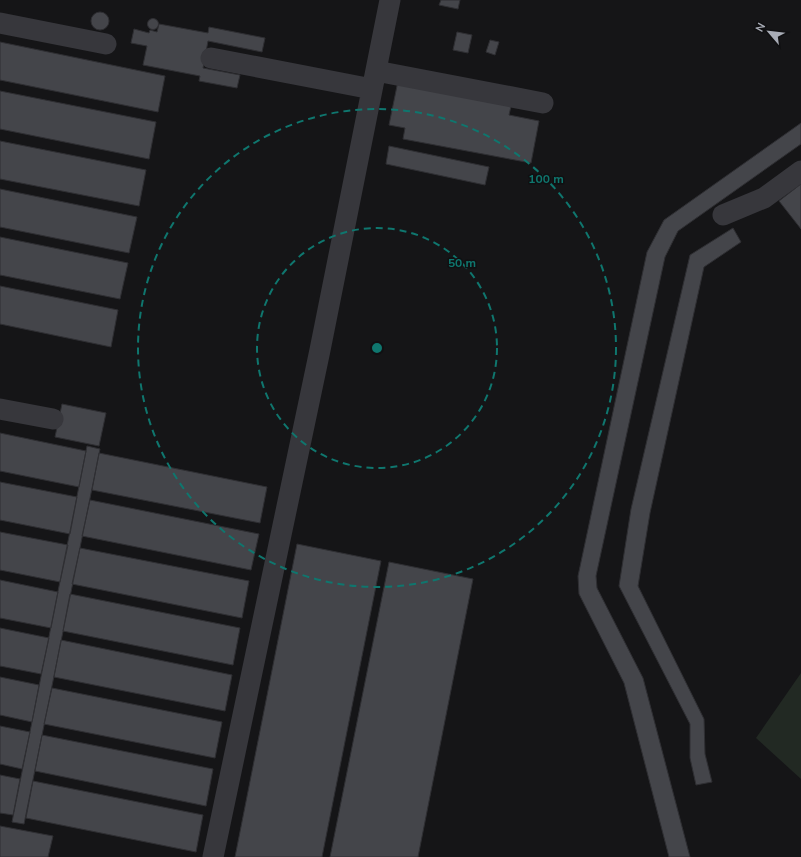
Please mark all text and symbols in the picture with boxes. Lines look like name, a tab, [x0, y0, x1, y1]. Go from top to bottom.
north arrow	[749, 12, 789, 52]
text: N	[752, 20, 769, 35]
text: 100 m	[528, 171, 564, 187]
text: 50 m	[448, 255, 476, 271]
centre of rings	[370, 341, 384, 355]

